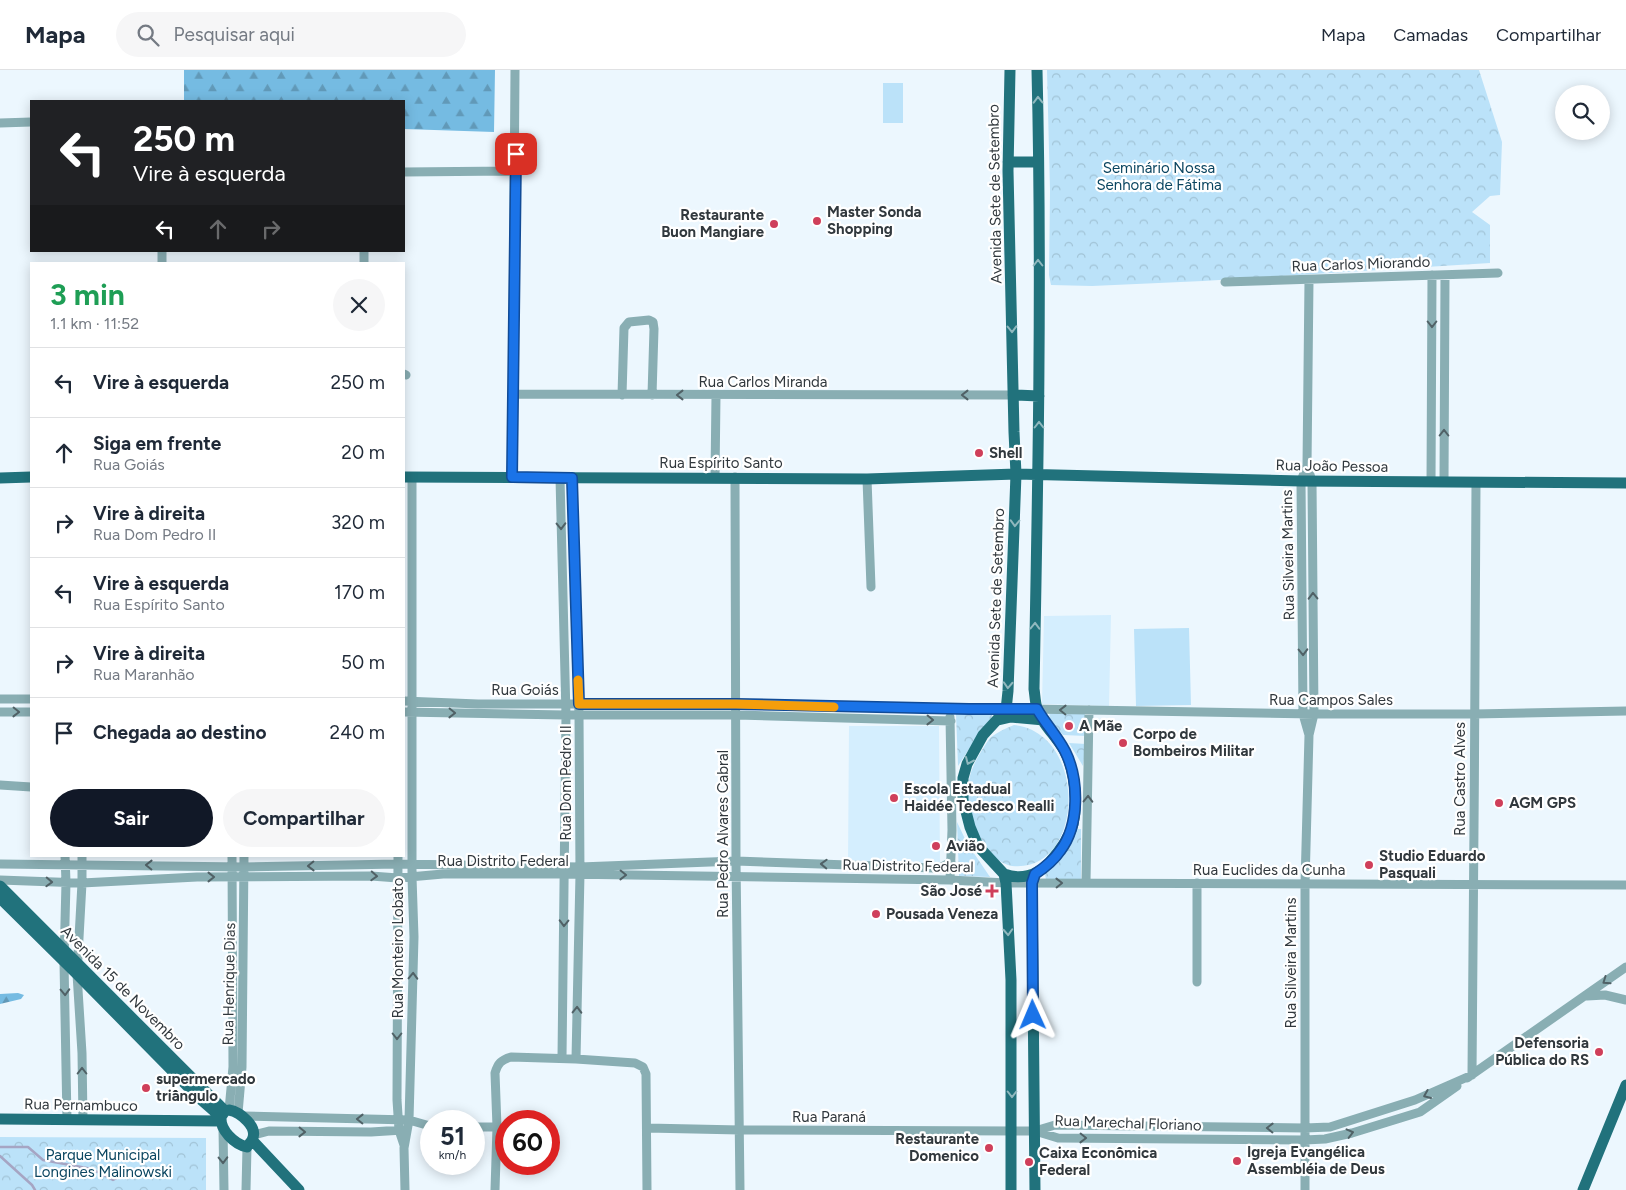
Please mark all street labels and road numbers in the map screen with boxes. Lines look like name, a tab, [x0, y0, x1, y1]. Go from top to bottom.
street label: Avenida Sete de Setembro	[984, 104, 1006, 284]
street label: Rua Carlos Miorando	[1291, 253, 1431, 275]
street label: Rua Carlos Miranda	[698, 373, 828, 391]
street label: Rua Espírito Santo	[659, 454, 783, 472]
street label: Rua João Pessoa	[1276, 456, 1388, 476]
street label: Rua Silveira Martins	[1278, 489, 1298, 621]
street label: Avenida Sete de Setembro	[984, 507, 1008, 688]
street label: Rua Goiás	[491, 681, 559, 699]
street label: Rua Campos Sales	[1269, 691, 1393, 709]
street label: Rua Castro Alves	[1451, 722, 1469, 836]
street label: Rua Dom Pedro II	[557, 725, 575, 841]
street label: Rua Pedro Alvares Cabral	[714, 750, 732, 918]
street label: Rua Distrito Federal	[437, 852, 569, 870]
street label: Rua Distrito Federal	[842, 856, 974, 876]
street label: Rua Euclides da Cunha	[1193, 861, 1345, 879]
street label: Rua Monteiro Lobato	[389, 877, 407, 1018]
street label: Rua Silveira Martins	[1282, 898, 1300, 1028]
street label: Avenida 15 de Novembro	[57, 922, 189, 1054]
street label: Rua Henrique Dias	[219, 922, 239, 1046]
street label: Rua Pernambuco	[24, 1095, 138, 1115]
street label: Rua Paraná	[792, 1108, 866, 1126]
street label: Rua Marechal Floriano	[1054, 1111, 1202, 1135]

